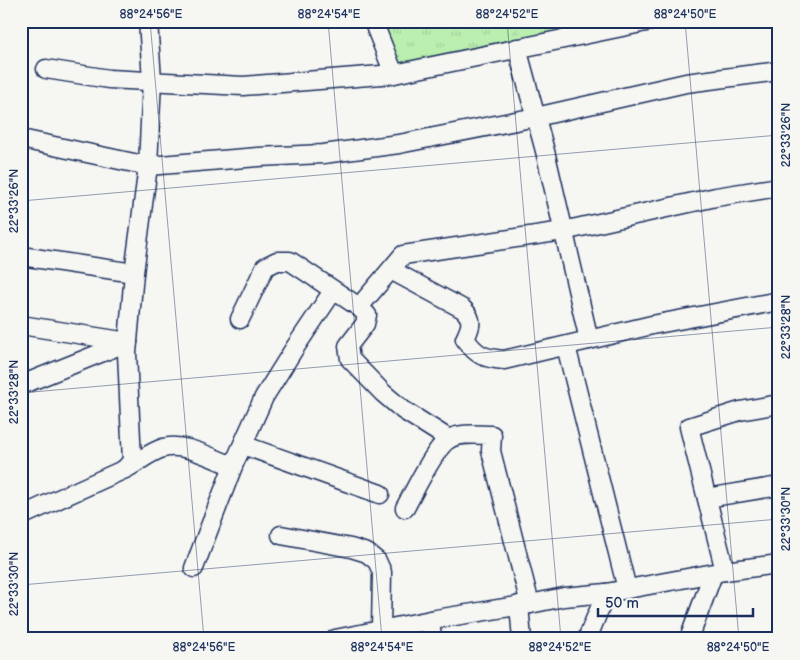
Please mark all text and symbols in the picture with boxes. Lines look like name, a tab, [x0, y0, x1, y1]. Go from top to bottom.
text: 88°24'56"E	[119, 7, 183, 22]
text: 88°24'54"E	[297, 7, 361, 22]
text: 88°24'52"E	[476, 7, 538, 22]
text: 88°24'50"E	[654, 7, 716, 22]
text: 22°33'26"N	[779, 103, 794, 167]
text: 22°33'26"N	[7, 169, 22, 233]
text: 22°33'28"N	[779, 295, 794, 359]
text: 22°33'28"N	[7, 360, 22, 424]
text: 22°33'30"N	[779, 487, 794, 551]
text: 22°33'30"N	[7, 552, 22, 616]
scale bar	[598, 585, 752, 617]
text: 50 m	[605, 594, 639, 613]
text: 88°24'56"E	[172, 640, 236, 655]
text: 88°24'54"E	[350, 640, 414, 655]
text: 88°24'52"E	[529, 640, 591, 655]
text: 88°24'50"E	[707, 640, 769, 655]

